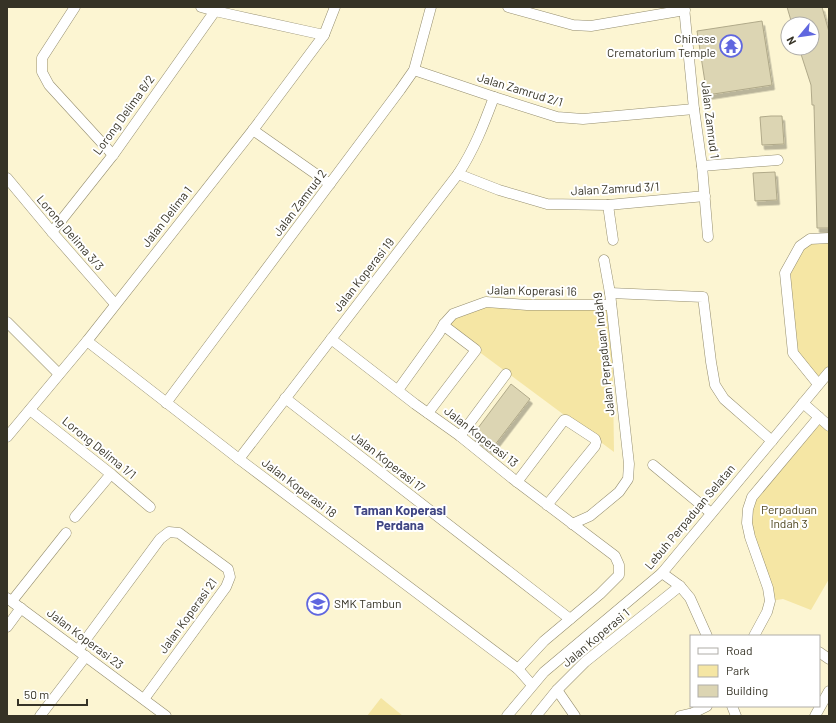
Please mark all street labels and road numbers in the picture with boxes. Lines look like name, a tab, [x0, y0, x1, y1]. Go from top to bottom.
street label: Jalan Zamrud 2/1	[476, 69, 565, 109]
street label: Lorong Delima 6/2	[90, 72, 157, 157]
street label: Jalan Zamrud 1	[699, 81, 723, 159]
street label: Jalan Zamrud 2	[270, 166, 329, 238]
street label: Jalan Zamrud 3/1	[570, 179, 659, 197]
street label: Jalan Delima 1	[138, 183, 194, 249]
street label: Lorong Delima 3/3	[34, 192, 107, 273]
street label: Jalan Koperasi 19	[330, 235, 396, 314]
street label: Jalan Koperasi 16	[487, 282, 577, 298]
street label: Jalan Perpaduan Indah9	[590, 292, 616, 417]
street label: Jalan Koperasi 13	[442, 403, 521, 469]
street label: Lorong Delima 1/1	[60, 413, 139, 481]
street label: Jalan Koperasi 17	[349, 428, 428, 494]
street label: Jalan Koperasi 18	[260, 455, 340, 520]
street label: Lebuh Perpaduan Selatan	[641, 461, 737, 572]
street label: Jalan Koperasi 21	[155, 575, 219, 656]
street label: Jalan Koperasi 23	[45, 605, 126, 671]
street label: Jalan Koperasi 1	[559, 605, 632, 669]

